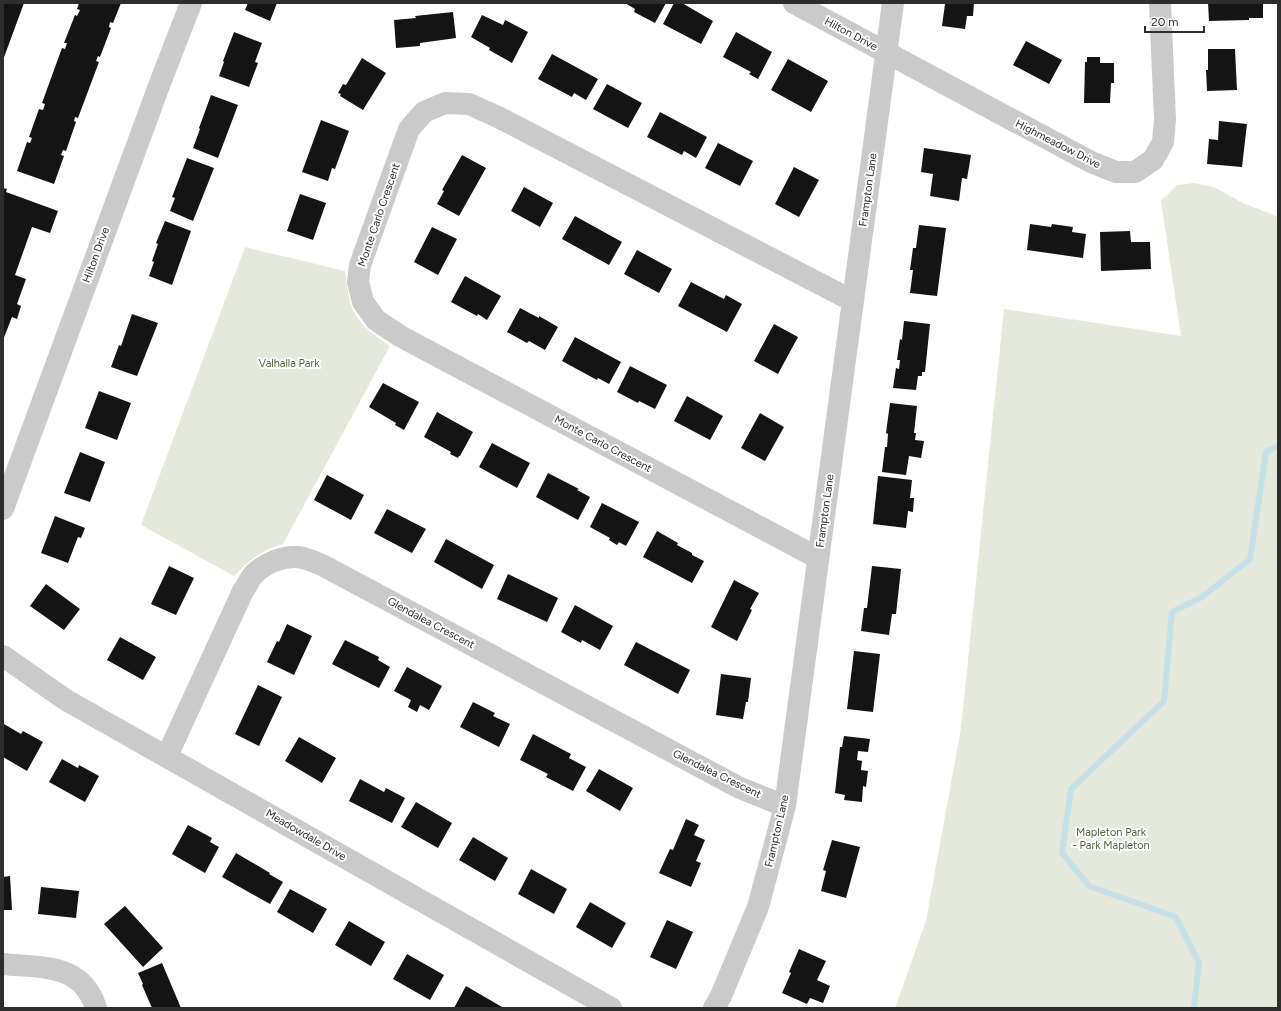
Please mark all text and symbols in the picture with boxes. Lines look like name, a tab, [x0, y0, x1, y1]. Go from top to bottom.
scale bar	[1145, 8, 1204, 34]
street label: Hilton Drive	[822, 15, 880, 53]
text: 20 m	[1151, 15, 1179, 29]
street label: Highmeadow Drive	[1013, 117, 1103, 171]
street label: Frampton Lane	[856, 153, 880, 227]
street label: Monte Carlo Crescent	[355, 162, 403, 268]
street label: Hilton Drive	[80, 226, 112, 284]
park label: Valhalla Park	[258, 357, 320, 370]
street label: Monte Carlo Crescent	[552, 413, 654, 475]
street label: Frampton Lane	[813, 474, 837, 548]
street label: Glendalea Crescent	[385, 595, 477, 651]
street label: Glendalea Crescent	[671, 747, 763, 801]
street label: Frampton Lane	[762, 794, 792, 868]
street label: Meadowdale Drive	[263, 807, 349, 863]
park label: Mapleton Park - Park Mapleton	[1072, 826, 1150, 852]

